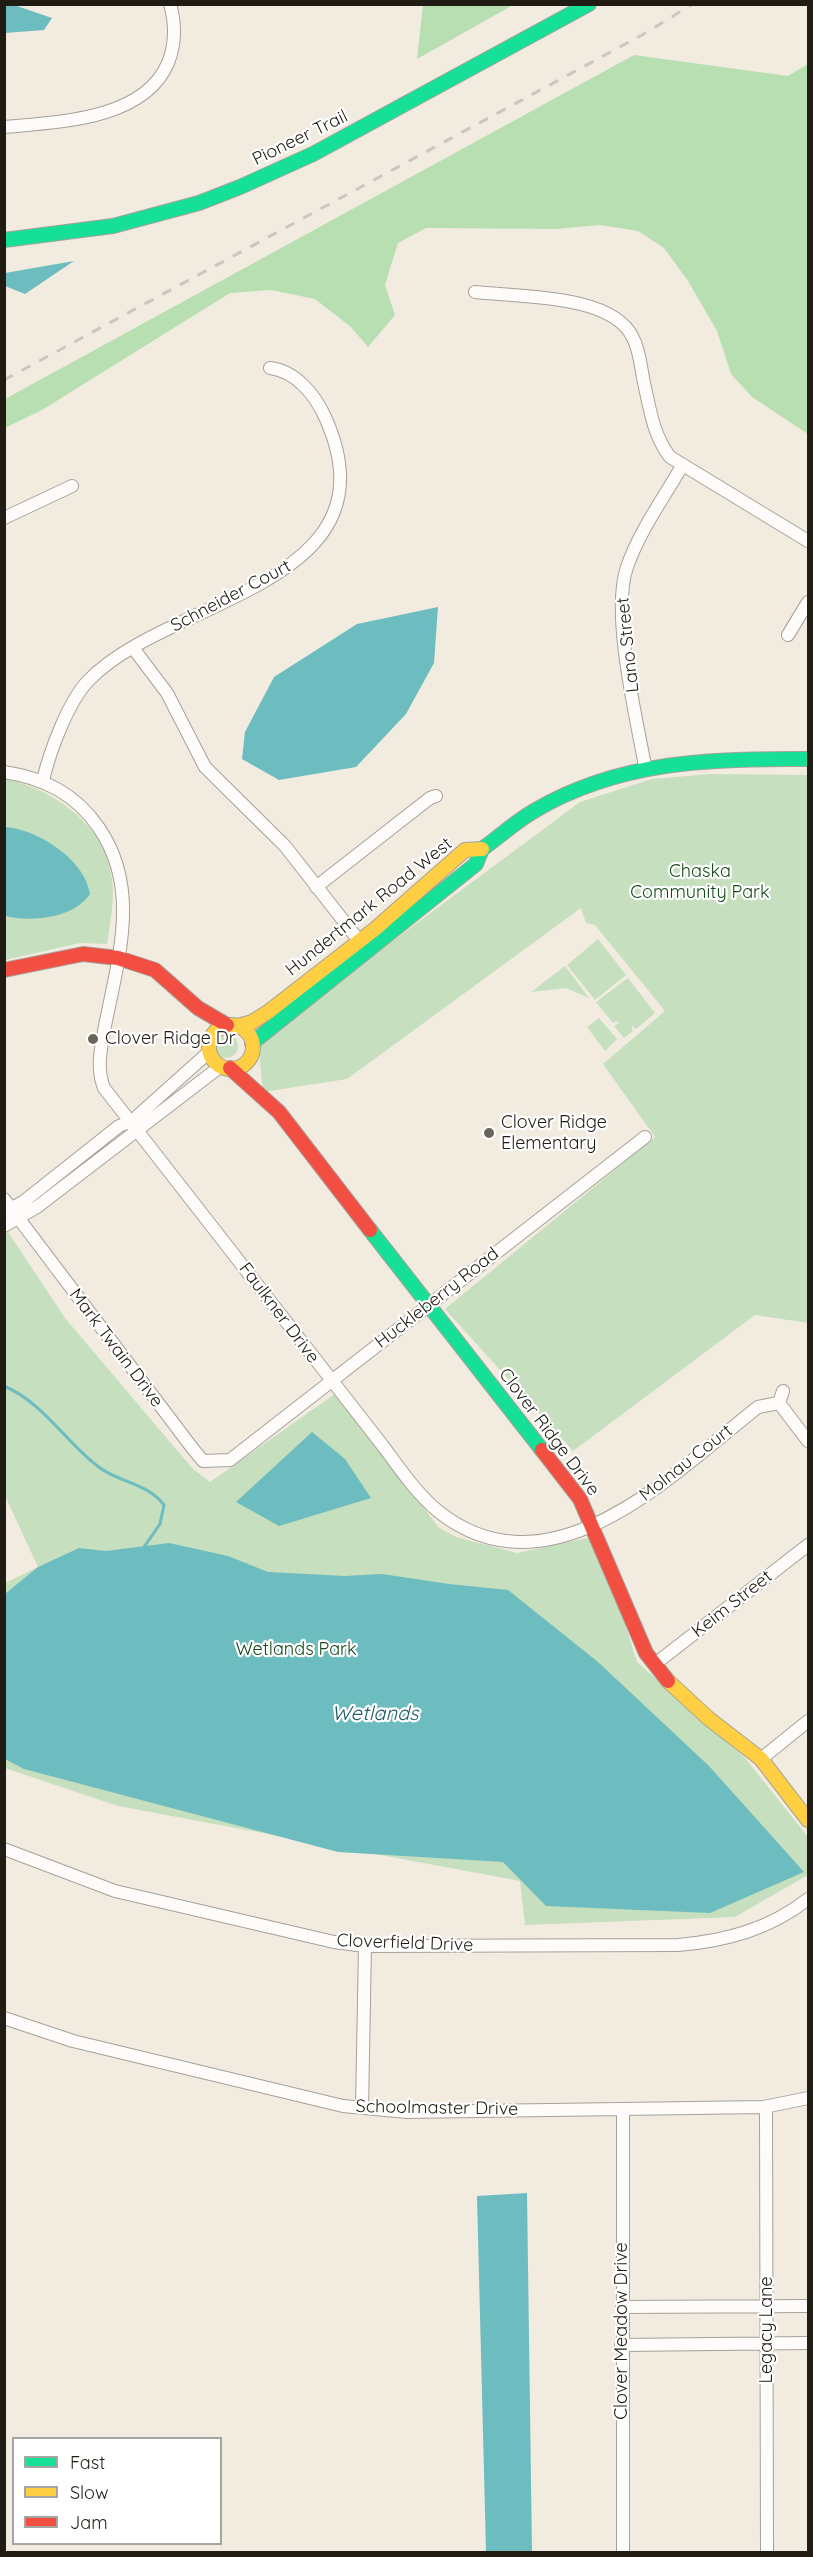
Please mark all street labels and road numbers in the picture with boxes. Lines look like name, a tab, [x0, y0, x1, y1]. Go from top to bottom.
street label: Pioneer Trail	[249, 106, 351, 170]
street label: Schneider Court	[167, 555, 295, 637]
street label: Lano Street	[612, 596, 644, 694]
street label: Hundertmark Road West	[281, 833, 457, 981]
street label: Huckleberry Road	[371, 1243, 503, 1353]
street label: Faulkner Drive	[234, 1258, 324, 1368]
street label: Mark Twain Drive	[64, 1284, 168, 1412]
street label: Clover Ridge Drive	[494, 1364, 604, 1500]
street label: Molnau Court	[635, 1420, 737, 1506]
street label: Keim Street	[687, 1566, 777, 1642]
street label: Cloverfield Drive	[336, 1930, 474, 1956]
street label: Schoolmaster Drive	[355, 2096, 519, 2120]
street label: Clover Meadow Drive	[611, 2242, 633, 2420]
street label: Legacy Lane	[756, 2276, 778, 2384]

